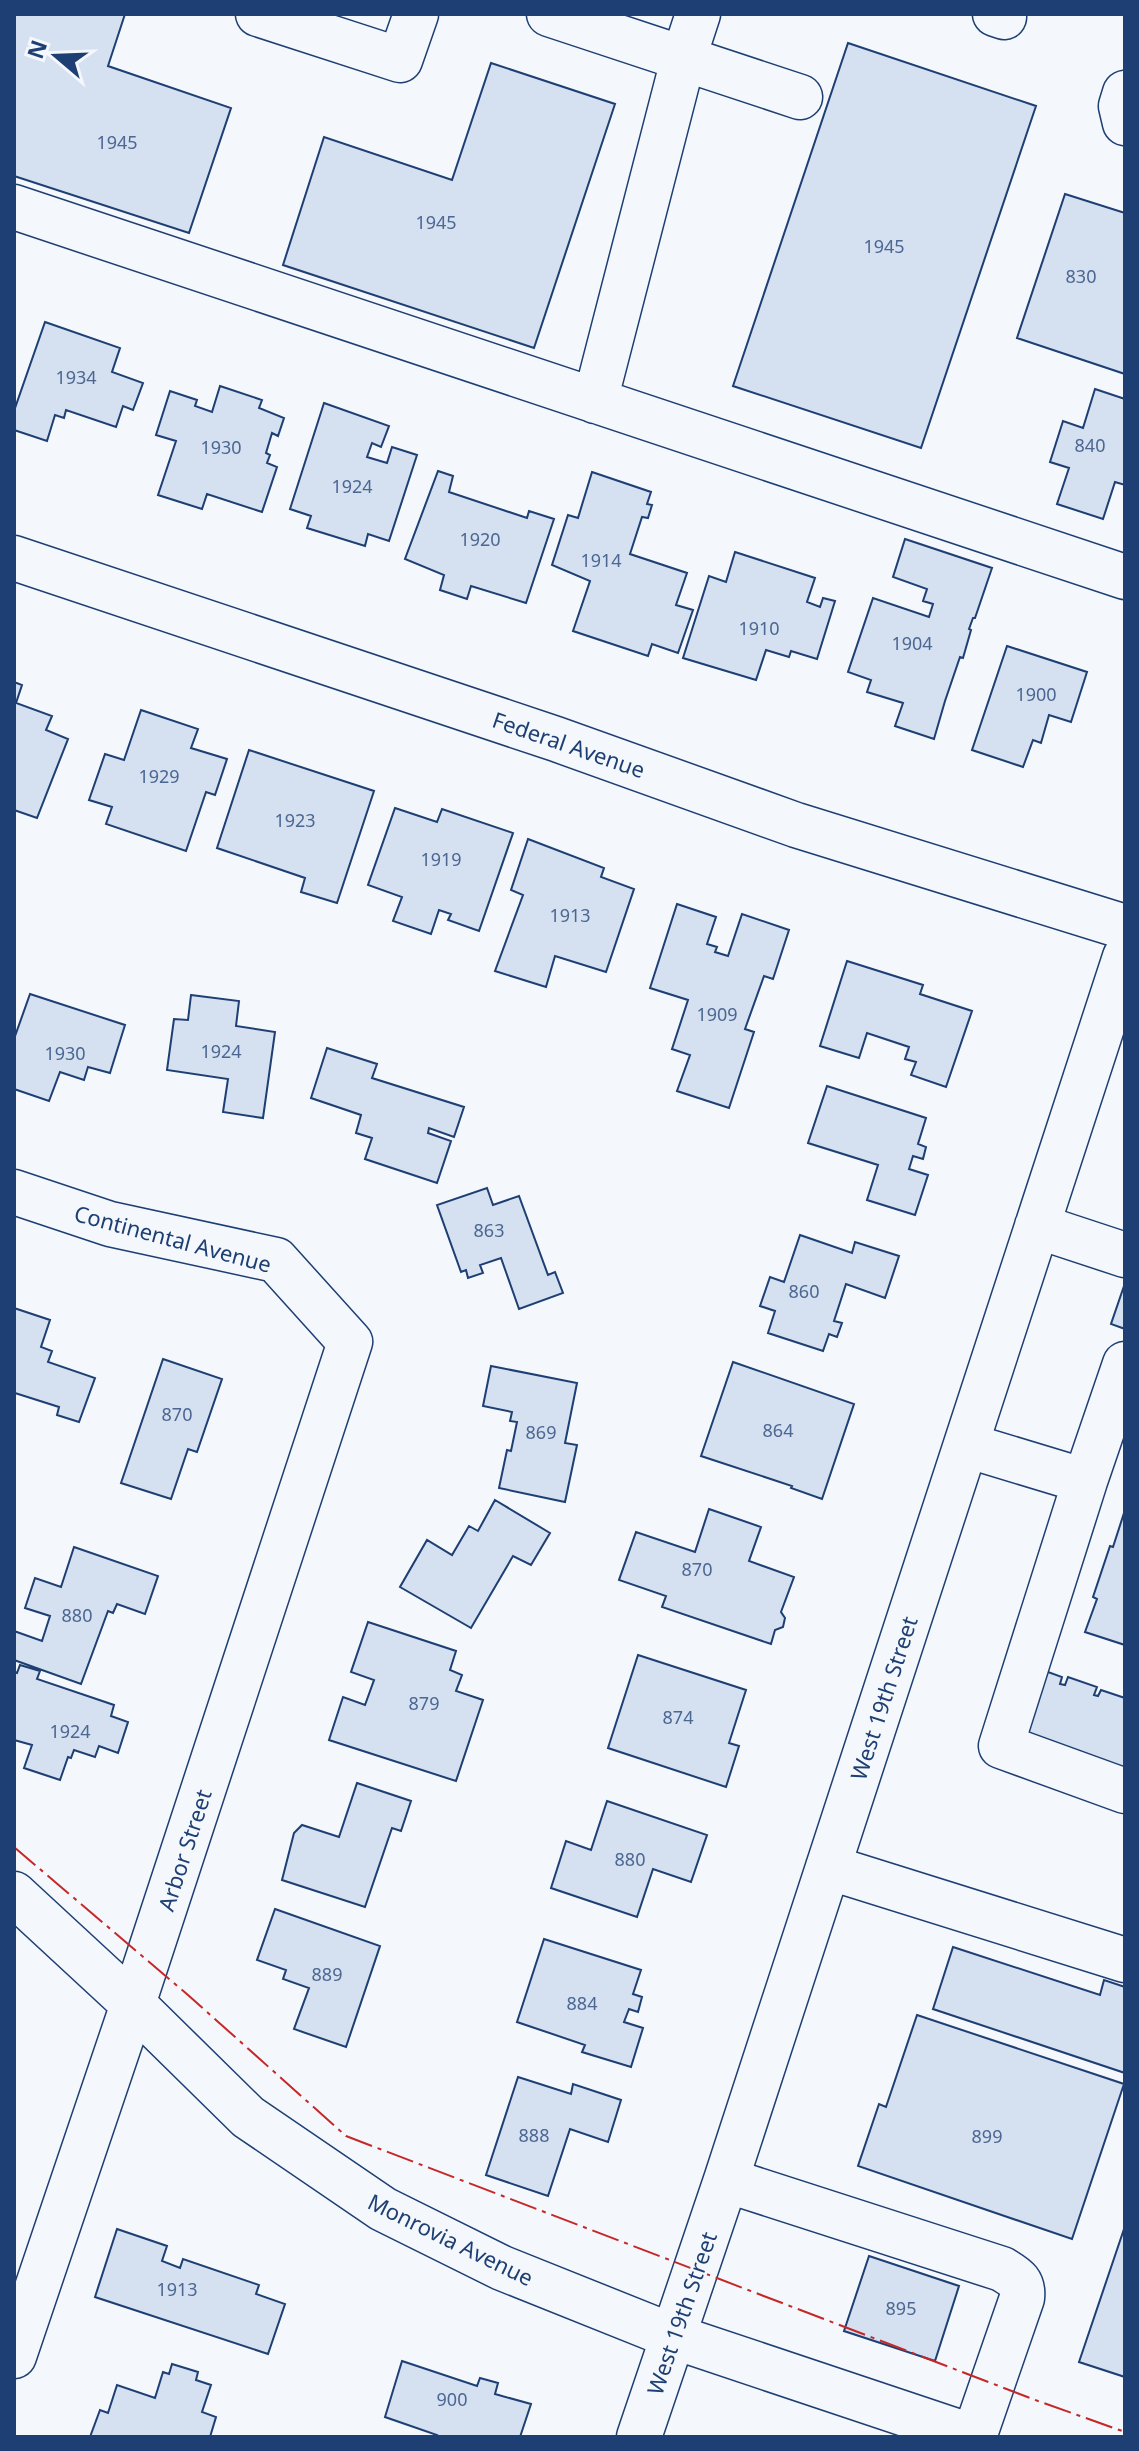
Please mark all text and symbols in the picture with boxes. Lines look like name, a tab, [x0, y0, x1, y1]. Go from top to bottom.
north arrow	[16, 16, 96, 96]
text: N	[19, 36, 53, 63]
house number: 1945	[96, 130, 138, 154]
house number: 1945	[415, 210, 457, 234]
house number: 1945	[863, 234, 905, 258]
house number: 830	[1066, 264, 1096, 288]
house number: 1934	[55, 365, 97, 389]
house number: 840	[1075, 433, 1105, 457]
house number: 1930	[200, 435, 242, 459]
house number: 1924	[331, 474, 373, 498]
house number: 1920	[459, 527, 501, 551]
house number: 1914	[580, 548, 622, 572]
house number: 1910	[738, 616, 780, 640]
house number: 1904	[891, 631, 933, 655]
house number: 1900	[1015, 682, 1057, 706]
street label: Federal Avenue	[489, 704, 649, 784]
house number: 1929	[138, 764, 180, 788]
house number: 1923	[274, 808, 316, 832]
house number: 1919	[420, 847, 462, 871]
house number: 1913	[549, 903, 591, 927]
house number: 1909	[696, 1002, 738, 1026]
house number: 1924	[200, 1039, 242, 1063]
house number: 1930	[44, 1041, 86, 1065]
street label: Continental Avenue	[71, 1197, 275, 1279]
house number: 863	[474, 1218, 504, 1242]
house number: 860	[789, 1279, 819, 1303]
house number: 870	[162, 1402, 192, 1426]
house number: 864	[763, 1418, 793, 1442]
house number: 869	[526, 1420, 556, 1444]
house number: 870	[682, 1557, 712, 1581]
house number: 880	[62, 1603, 92, 1627]
street label: West 19th Street	[842, 1612, 924, 1784]
house number: 879	[409, 1691, 439, 1715]
house number: 874	[663, 1705, 693, 1729]
house number: 1924	[49, 1719, 91, 1743]
street label: Arbor Street	[150, 1785, 218, 1915]
house number: 880	[615, 1847, 645, 1871]
house number: 889	[312, 1962, 342, 1986]
house number: 884	[567, 1991, 597, 2015]
house number: 888	[519, 2123, 549, 2147]
house number: 899	[972, 2124, 1002, 2148]
street label: Monrovia Avenue	[363, 2186, 539, 2292]
street label: West 19th Street	[639, 2227, 723, 2398]
house number: 1913	[156, 2277, 198, 2301]
house number: 895	[886, 2296, 916, 2320]
house number: 900	[437, 2387, 467, 2411]

